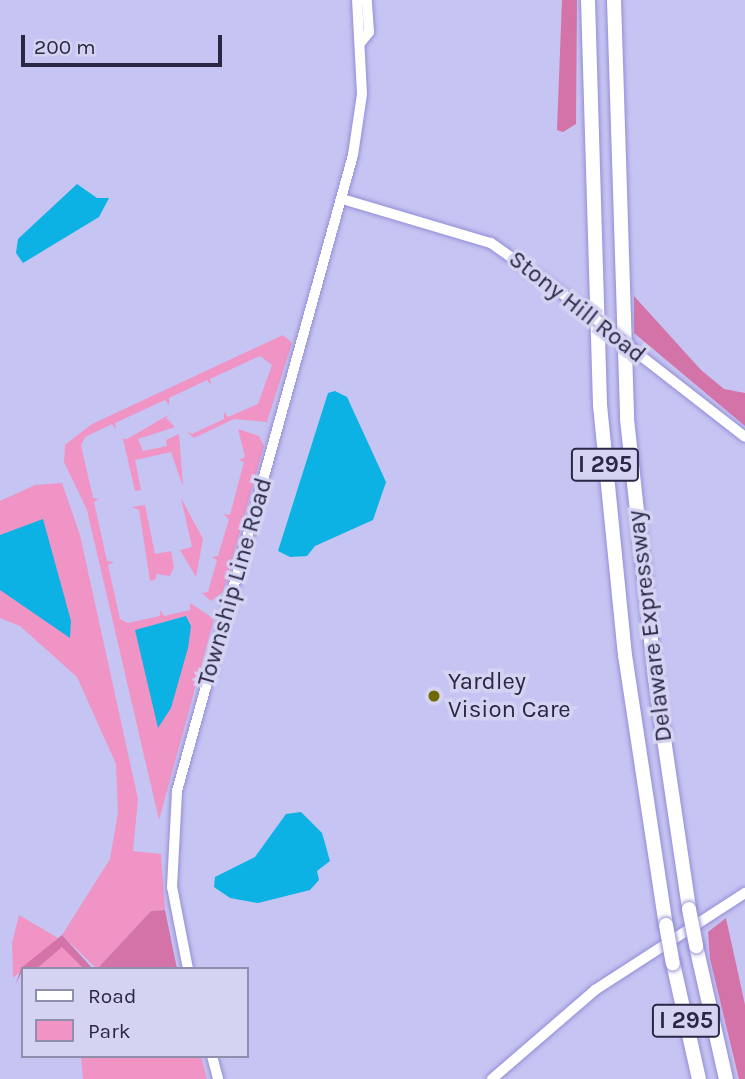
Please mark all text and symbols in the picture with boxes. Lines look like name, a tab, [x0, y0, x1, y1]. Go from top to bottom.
scale bar	[24, 21, 226, 65]
text: 200 m	[34, 35, 96, 59]
street label: Stony Hill Road	[503, 245, 651, 369]
road number: I 295	[570, 446, 640, 485]
street label: Township Line Road	[191, 475, 279, 689]
street label: Delaware Expressway	[621, 509, 679, 743]
place label: Yardley Vision Care	[448, 668, 571, 724]
marker: Yardley Vision Care	[426, 688, 442, 704]
legend	[21, 967, 248, 1058]
text: Road	[88, 984, 136, 1008]
road number: I 295	[651, 1002, 721, 1040]
text: Park	[88, 1019, 131, 1043]

